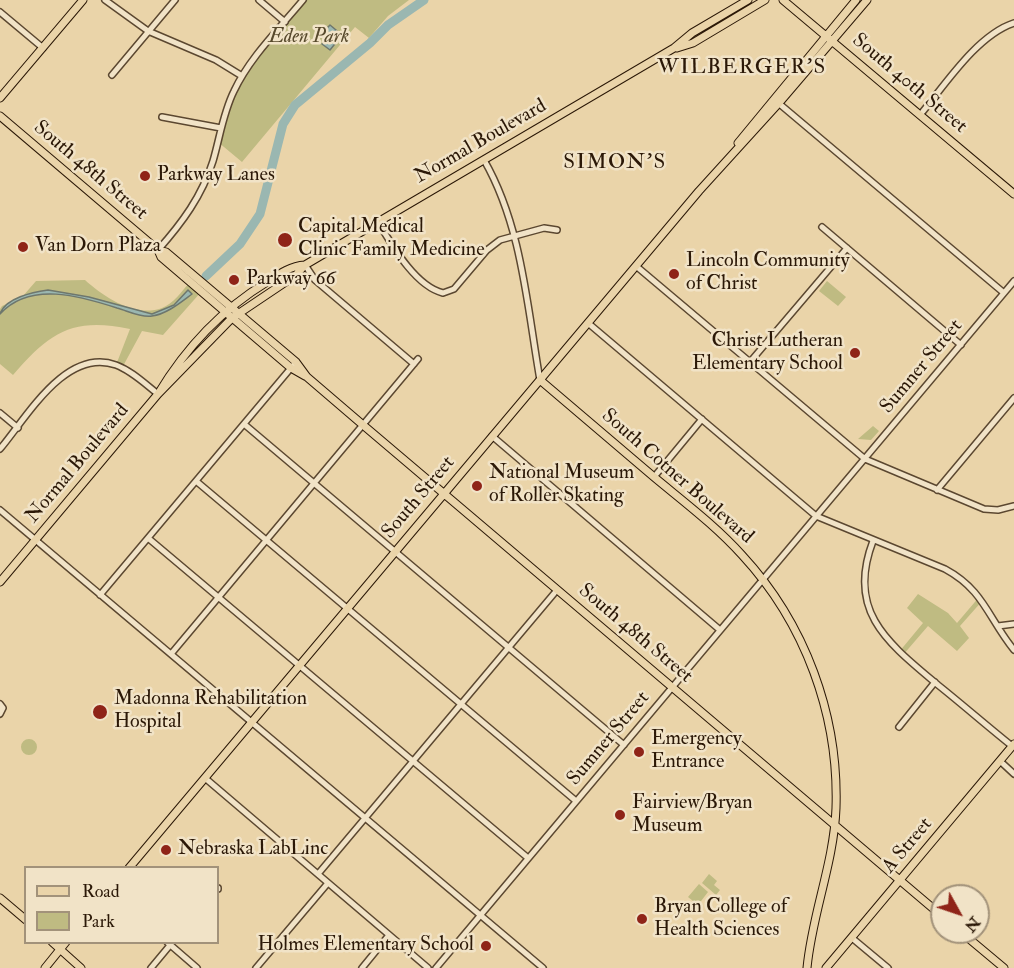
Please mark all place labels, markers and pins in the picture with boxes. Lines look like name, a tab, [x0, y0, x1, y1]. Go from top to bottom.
place label: Parkway Lanes	[157, 164, 275, 188]
marker: Parkway Lanes	[138, 169, 152, 183]
place label: Capital Medical Clinic Family Medicine	[298, 216, 485, 263]
marker: Capital Medical Clinic Family Medicine	[276, 231, 294, 249]
place label: Van Dorn Plaza	[35, 235, 161, 259]
marker: Van Dorn Plaza	[16, 240, 30, 254]
place label: Lincoln Community of Christ	[686, 250, 850, 297]
marker: Lincoln Community of Christ	[667, 267, 681, 281]
place label: Parkway 66	[246, 268, 336, 292]
marker: Parkway 66	[227, 273, 241, 287]
place label: Christ Lutheran Elementary School	[692, 330, 843, 377]
marker: Christ Lutheran Elementary School	[848, 346, 862, 360]
place label: National Museum of Roller Skating	[489, 462, 634, 509]
marker: National Museum of Roller Skating	[470, 479, 484, 493]
place label: Madonna Rehabilitation Hospital	[114, 688, 307, 735]
marker: Madonna Rehabilitation Hospital	[91, 703, 109, 721]
place label: Emergency Entrance	[651, 728, 742, 775]
marker: Emergency Entrance	[632, 745, 646, 759]
place label: Fairview/Bryan Museum	[632, 792, 753, 839]
marker: Fairview/Bryan Museum	[613, 808, 627, 822]
place label: Nebraska LabLinc	[178, 838, 328, 862]
marker: Nebraska LabLinc	[159, 843, 173, 857]
place label: Bryan College of Health Sciences	[654, 896, 787, 943]
marker: Bryan College of Health Sciences	[635, 912, 649, 926]
place label: Holmes Elementary School	[257, 934, 474, 958]
marker: Holmes Elementary School	[479, 939, 493, 953]

